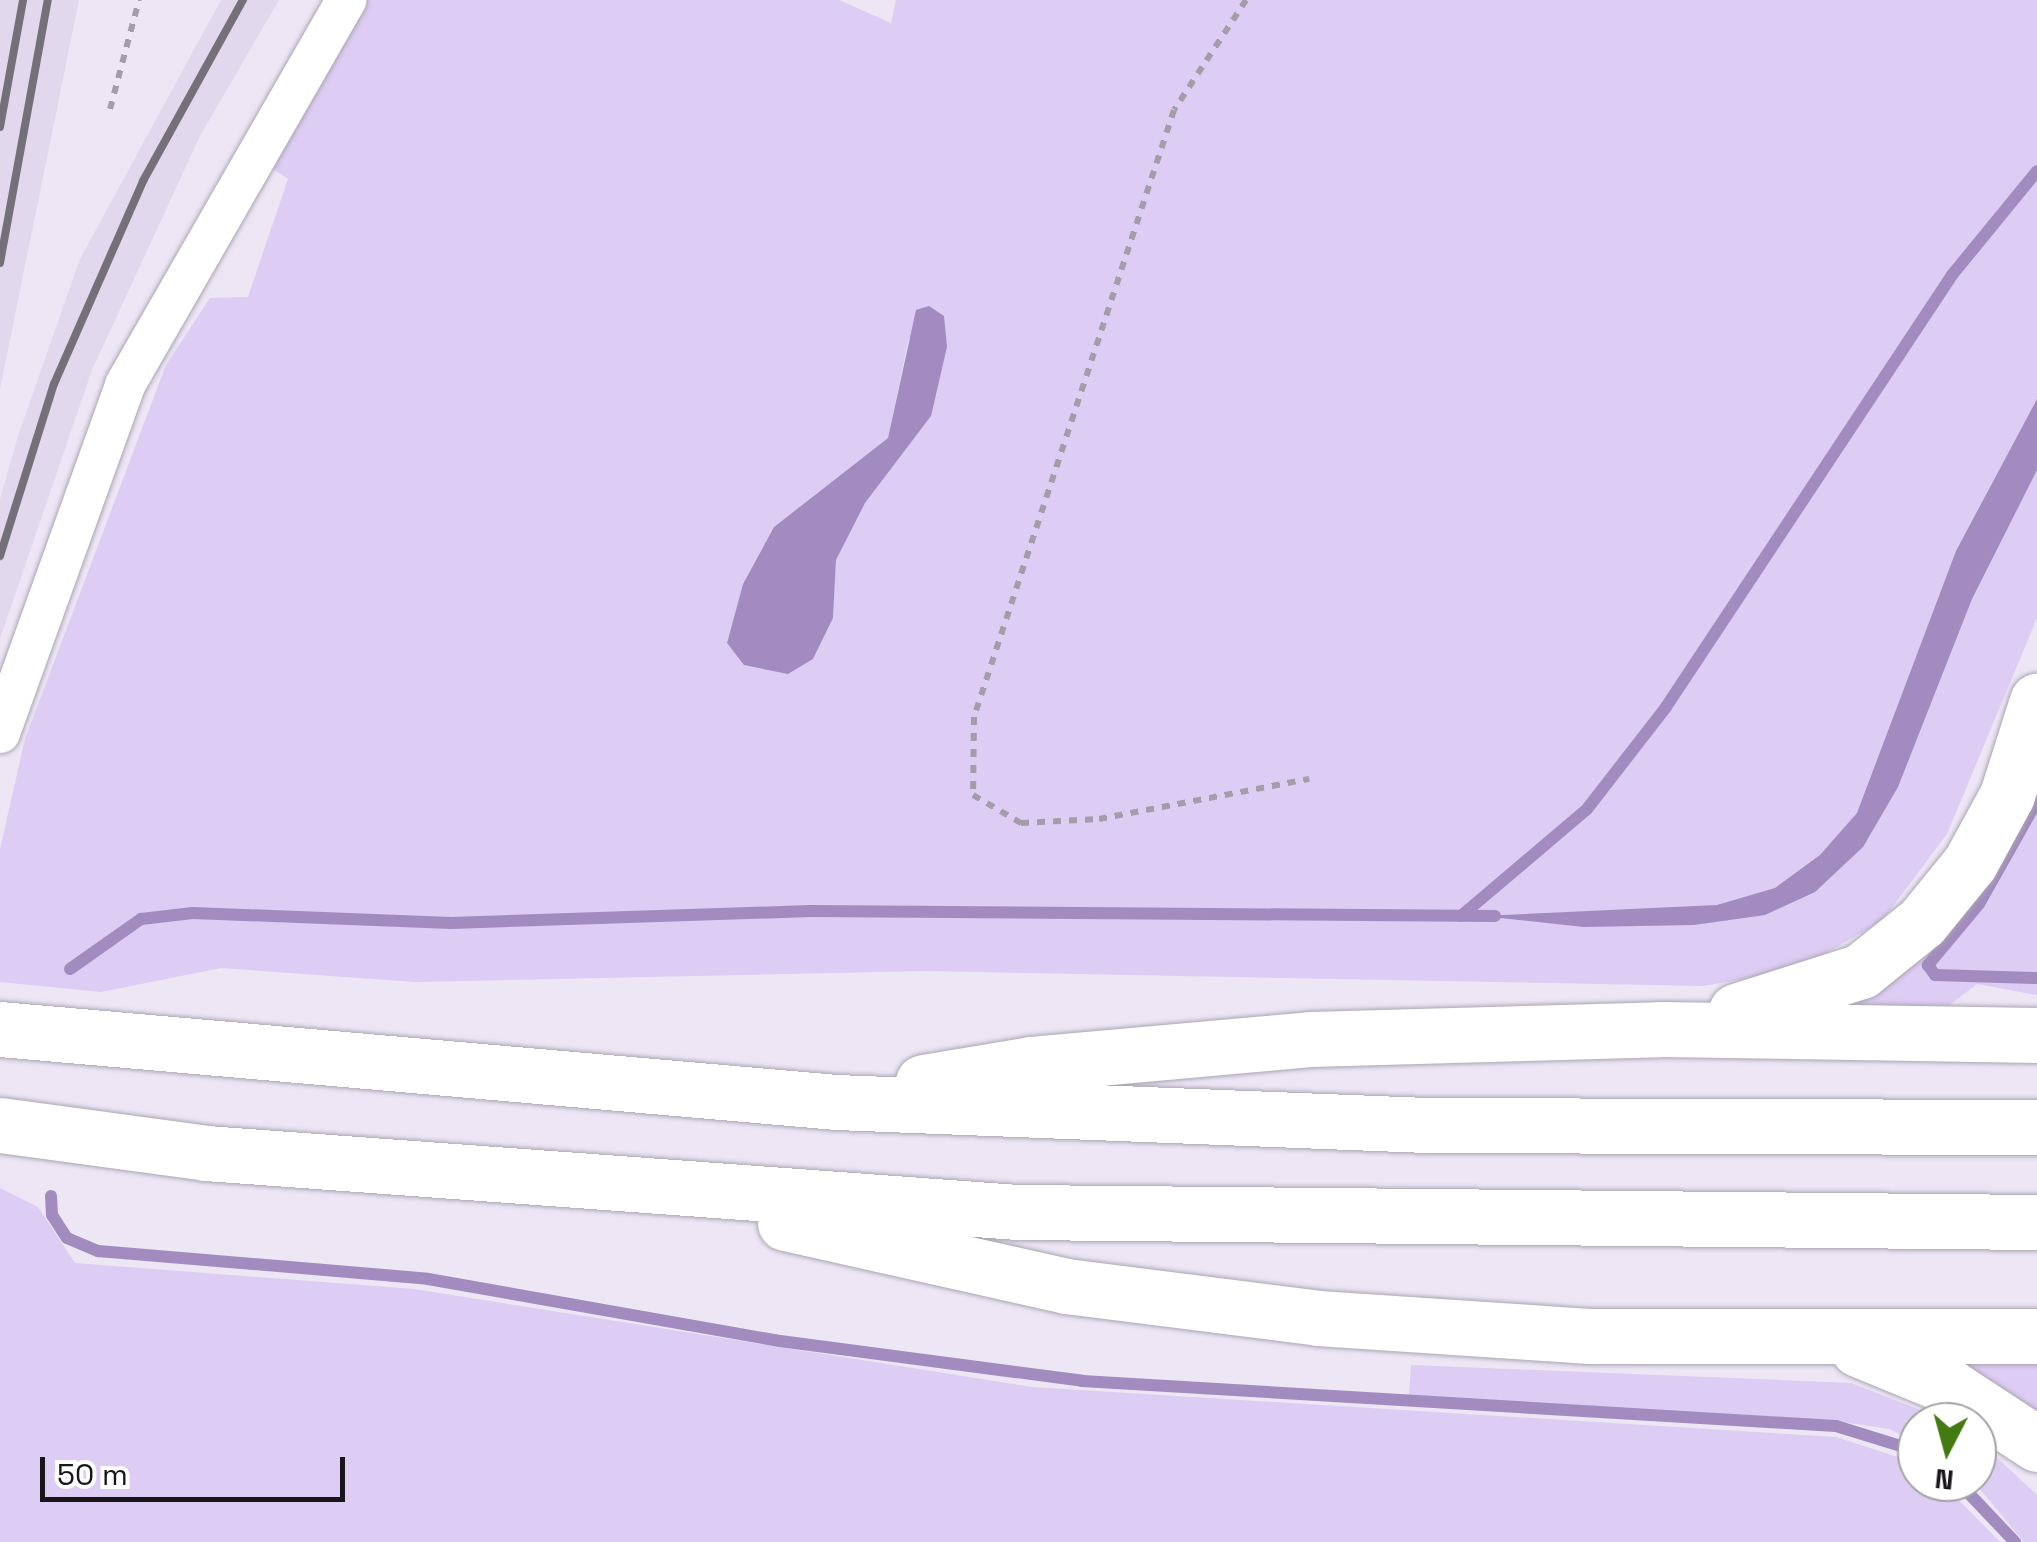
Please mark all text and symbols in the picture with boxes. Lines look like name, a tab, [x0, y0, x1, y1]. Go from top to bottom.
north arrow	[1897, 1402, 1997, 1502]
scale bar	[45, 1437, 350, 1499]
text: 50 m	[57, 1455, 128, 1494]
text: N	[1933, 1461, 1955, 1499]

